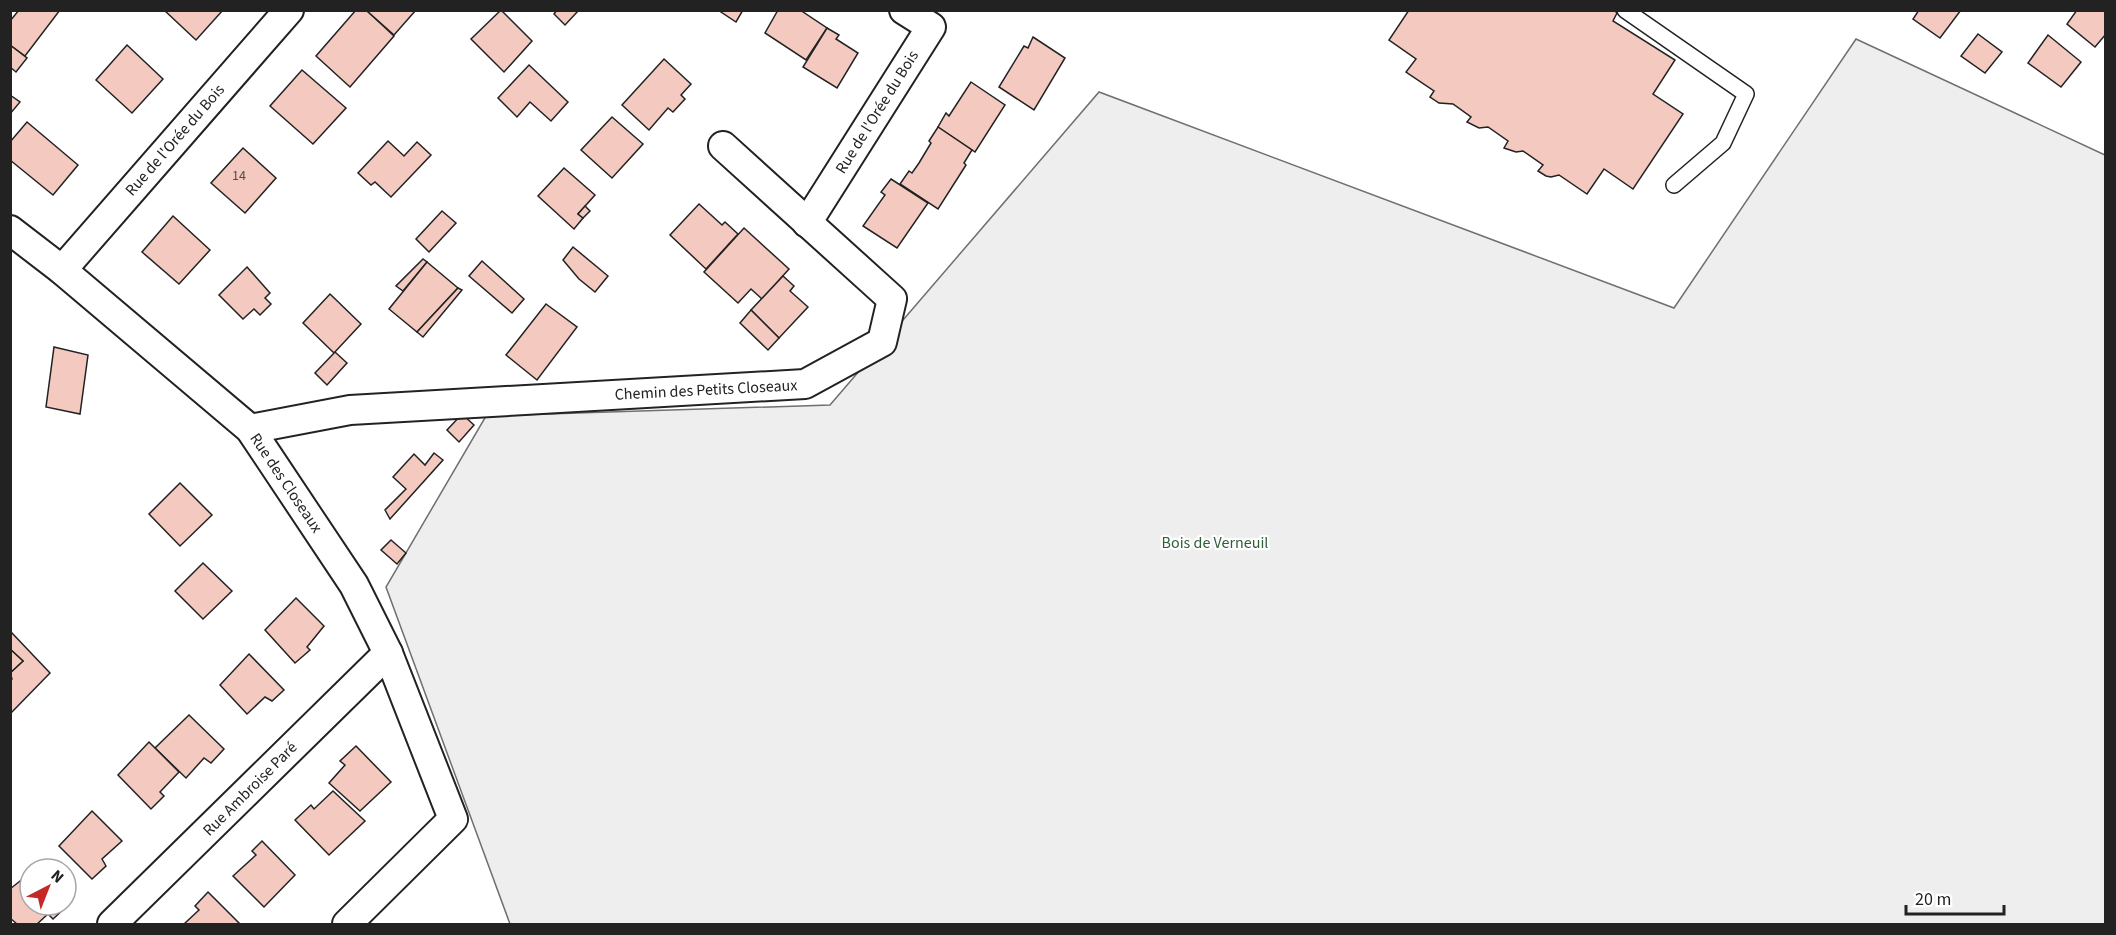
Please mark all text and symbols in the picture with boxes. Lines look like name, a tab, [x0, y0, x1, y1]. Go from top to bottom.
street label: Rue de l'Orée du Bois	[830, 46, 924, 178]
street label: Rue de l'Orée du Bois	[120, 79, 230, 201]
house number: 14	[232, 166, 246, 186]
street label: Chemin des Petits Closeaux	[614, 374, 798, 406]
street label: Rue des Closeaux	[244, 429, 328, 537]
park label: Bois de Verneuil	[1162, 532, 1268, 554]
street label: Rue Ambroise Paré	[198, 737, 302, 841]
north arrow	[18, 857, 78, 917]
text: N	[46, 865, 69, 888]
scale bar	[1906, 878, 2004, 916]
text: 20 m	[1915, 887, 1951, 912]

